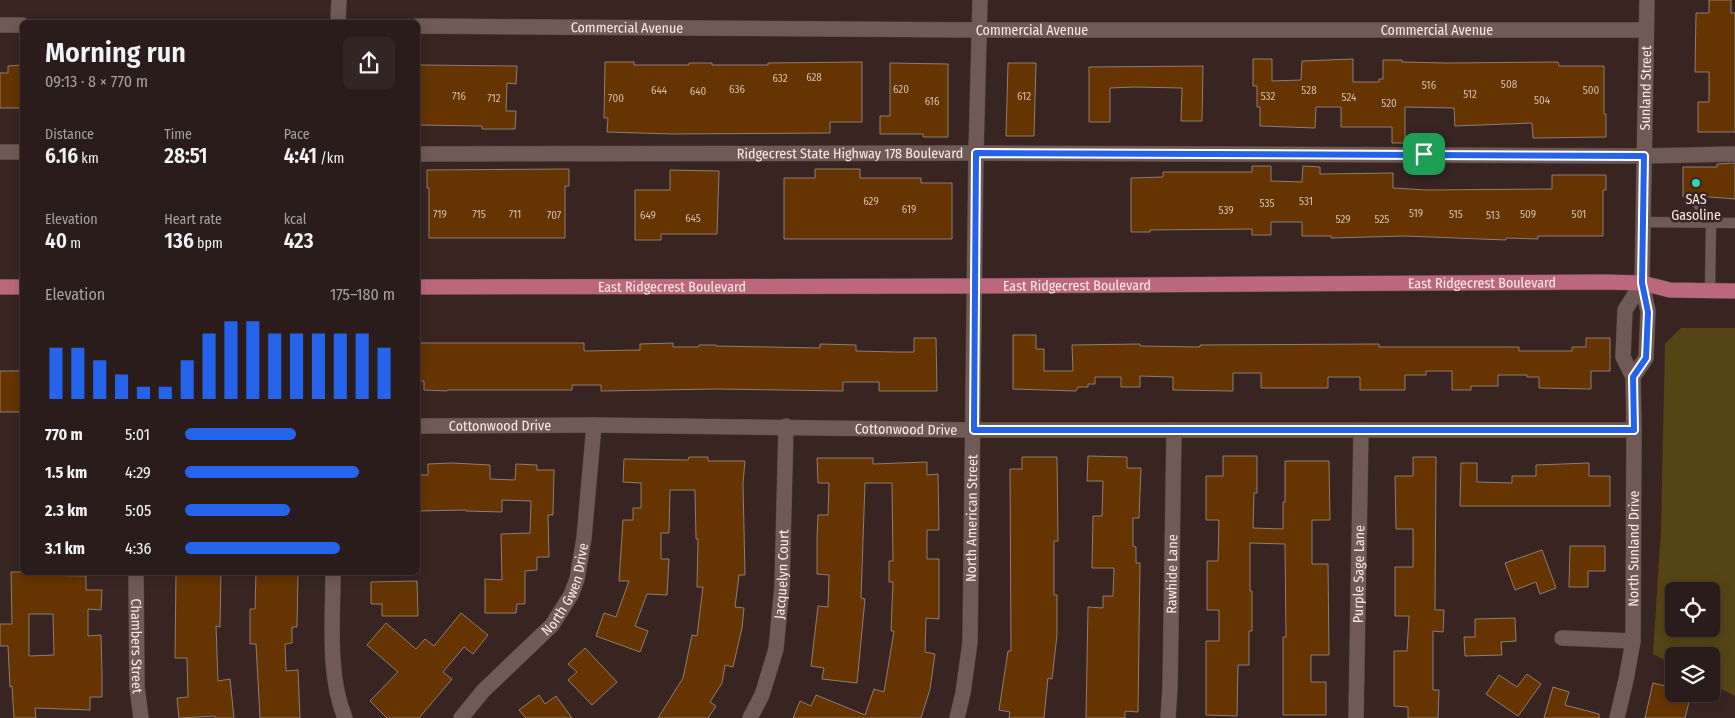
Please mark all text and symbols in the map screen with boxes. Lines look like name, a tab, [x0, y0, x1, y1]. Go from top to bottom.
street label: Commercial Avenue	[571, 19, 683, 37]
street label: Commercial Avenue	[976, 22, 1088, 39]
street label: Commercial Avenue	[1381, 22, 1493, 39]
text: Morning run	[45, 36, 186, 69]
button: share	[343, 37, 395, 89]
street label: Sunland Street	[1637, 45, 1655, 131]
house number: 628	[806, 71, 822, 84]
text: 09:13 · 8 × 770 m	[45, 72, 148, 91]
house number: 632	[772, 72, 788, 85]
house number: 508	[1501, 78, 1518, 91]
house number: 516	[1422, 79, 1437, 92]
house number: 636	[729, 83, 745, 96]
house number: 620	[893, 83, 909, 96]
house number: 644	[651, 84, 668, 97]
house number: 528	[1301, 84, 1317, 97]
house number: 500	[1583, 84, 1600, 97]
house number: 640	[690, 85, 707, 98]
house number: 512	[1463, 88, 1477, 101]
house number: 716	[452, 90, 467, 103]
house number: 612	[1017, 90, 1031, 103]
house number: 532	[1261, 90, 1275, 103]
house number: 524	[1342, 91, 1357, 104]
house number: 712	[487, 92, 501, 105]
house number: 700	[608, 92, 624, 105]
house number: 504	[1534, 94, 1551, 107]
house number: 616	[925, 95, 940, 108]
house number: 520	[1381, 97, 1397, 110]
text: Distance	[45, 126, 94, 143]
text: Time	[164, 126, 192, 143]
text: Pace	[284, 126, 310, 143]
pin	[1403, 133, 1445, 175]
icon: arrive	[1410, 140, 1438, 168]
text: 6.16	[45, 143, 78, 169]
text: 28:51	[164, 143, 208, 169]
text: 4:41	[284, 143, 317, 169]
street label: Ridgecrest State Highway 178 Boulevard	[737, 145, 963, 162]
text: km	[78, 150, 99, 167]
text: /km	[317, 150, 344, 167]
marker: SAS Gasoline	[1690, 177, 1702, 189]
place label: SAS Gasoline	[1671, 191, 1721, 224]
house number: 629	[863, 195, 879, 208]
house number: 531	[1299, 195, 1313, 208]
house number: 535	[1260, 197, 1274, 210]
house number: 619	[902, 203, 916, 216]
house number: 539	[1218, 204, 1234, 217]
house number: 519	[1409, 207, 1423, 220]
house number: 719	[433, 208, 447, 221]
house number: 715	[472, 208, 486, 221]
house number: 711	[509, 208, 521, 221]
house number: 515	[1449, 208, 1463, 221]
house number: 509	[1520, 208, 1536, 221]
house number: 501	[1572, 208, 1586, 221]
house number: 707	[547, 209, 562, 222]
house number: 649	[640, 209, 656, 222]
house number: 513	[1486, 209, 1500, 222]
text: Elevation	[45, 211, 98, 228]
text: Heart rate	[164, 211, 222, 228]
text: kcal	[284, 211, 306, 228]
house number: 645	[685, 212, 701, 225]
house number: 529	[1335, 213, 1351, 226]
house number: 525	[1375, 213, 1389, 226]
text: 40	[45, 228, 67, 254]
text: 136	[164, 228, 194, 254]
text: 423	[284, 228, 314, 254]
text: m	[67, 235, 81, 252]
text: bpm	[194, 235, 223, 252]
street label: East Ridgecrest Boulevard	[1408, 274, 1556, 292]
street label: East Ridgecrest Boulevard	[1003, 277, 1151, 295]
street label: East Ridgecrest Boulevard	[598, 278, 746, 296]
text: Elevation	[45, 285, 105, 304]
text: 175–180 m	[330, 285, 395, 304]
street label: Cottonwood Drive	[449, 417, 551, 435]
street label: Cottonwood Drive	[855, 420, 957, 439]
text: 770 m	[45, 425, 83, 444]
text: 5:01	[125, 425, 150, 444]
street label: North American Street	[963, 454, 981, 582]
text: 1.5 km	[45, 463, 87, 482]
text: 4:29	[125, 463, 151, 482]
street label: North Sunland Drive	[1625, 491, 1643, 607]
text: 2.3 km	[45, 501, 88, 520]
text: 5:05	[125, 501, 151, 520]
street label: Purple Sage Lane	[1350, 525, 1368, 623]
street label: Jacquelyn Court	[771, 529, 792, 620]
street label: Rawhide Lane	[1163, 534, 1181, 614]
text: 3.1 km	[45, 539, 85, 558]
text: 4:36	[125, 539, 151, 558]
street label: North Gwen Drive	[538, 542, 592, 640]
map controls	[1665, 582, 1720, 702]
button: locate	[1665, 582, 1720, 637]
street label: Chambers Street	[127, 599, 146, 695]
button: layers	[1665, 647, 1720, 702]

